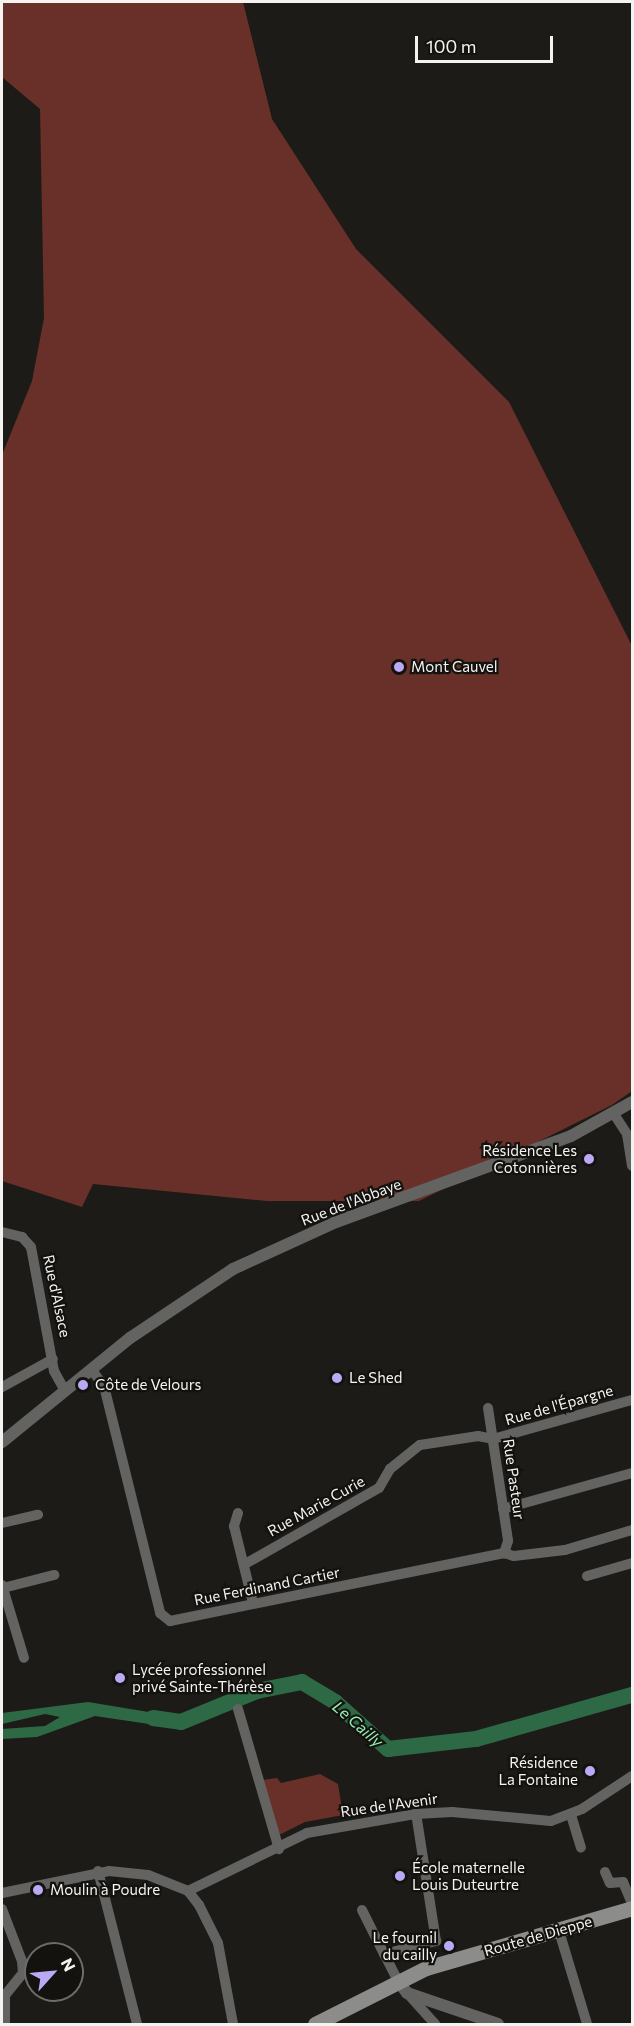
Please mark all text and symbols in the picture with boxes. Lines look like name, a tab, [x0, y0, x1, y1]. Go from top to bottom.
scale bar	[418, 24, 556, 62]
text: 100 m	[426, 35, 476, 57]
place label: Mont Cauvel	[411, 658, 498, 676]
marker: Mont Cauvel	[392, 660, 406, 674]
place label: Résidence Les Cotonnières	[482, 1141, 577, 1176]
marker: Résidence Les Cotonnières	[582, 1152, 596, 1166]
street label: Rue de l'Abbaye	[298, 1175, 404, 1229]
street label: Rue d'Alsace	[39, 1253, 75, 1339]
place label: Le Shed	[349, 1369, 402, 1387]
marker: Le Shed	[330, 1371, 344, 1385]
place label: Côte de Velours	[95, 1376, 201, 1394]
marker: Côte de Velours	[76, 1378, 90, 1392]
street label: Rue de l'Épargne	[503, 1381, 615, 1429]
street label: Rue Pasteur	[499, 1437, 529, 1521]
street label: Rue Marie Curie	[264, 1472, 368, 1540]
street label: Rue Ferdinand Cartier	[193, 1563, 341, 1609]
place label: Lycée professionnel privé Sainte-Thérèse	[132, 1660, 272, 1695]
marker: Lycée professionnel privé Sainte-Thérèse	[113, 1671, 127, 1685]
water label: Le Cailly	[329, 1697, 387, 1751]
place label: Résidence La Fontaine	[499, 1753, 578, 1788]
marker: Résidence La Fontaine	[583, 1764, 597, 1778]
street label: Rue de l'Avenir	[339, 1789, 439, 1821]
place label: École maternelle Louis Duteurtre	[412, 1858, 525, 1893]
marker: École maternelle Louis Duteurtre	[393, 1869, 407, 1883]
place label: Moulin à Poudre	[50, 1881, 160, 1899]
marker: Moulin à Poudre	[31, 1883, 45, 1897]
street label: Route de Dieppe	[482, 1912, 594, 1960]
place label: Le fournil du cailly	[372, 1928, 437, 1963]
marker: Le fournil du cailly	[442, 1939, 456, 1953]
north arrow	[24, 1942, 84, 2002]
text: N	[58, 1955, 80, 1974]

